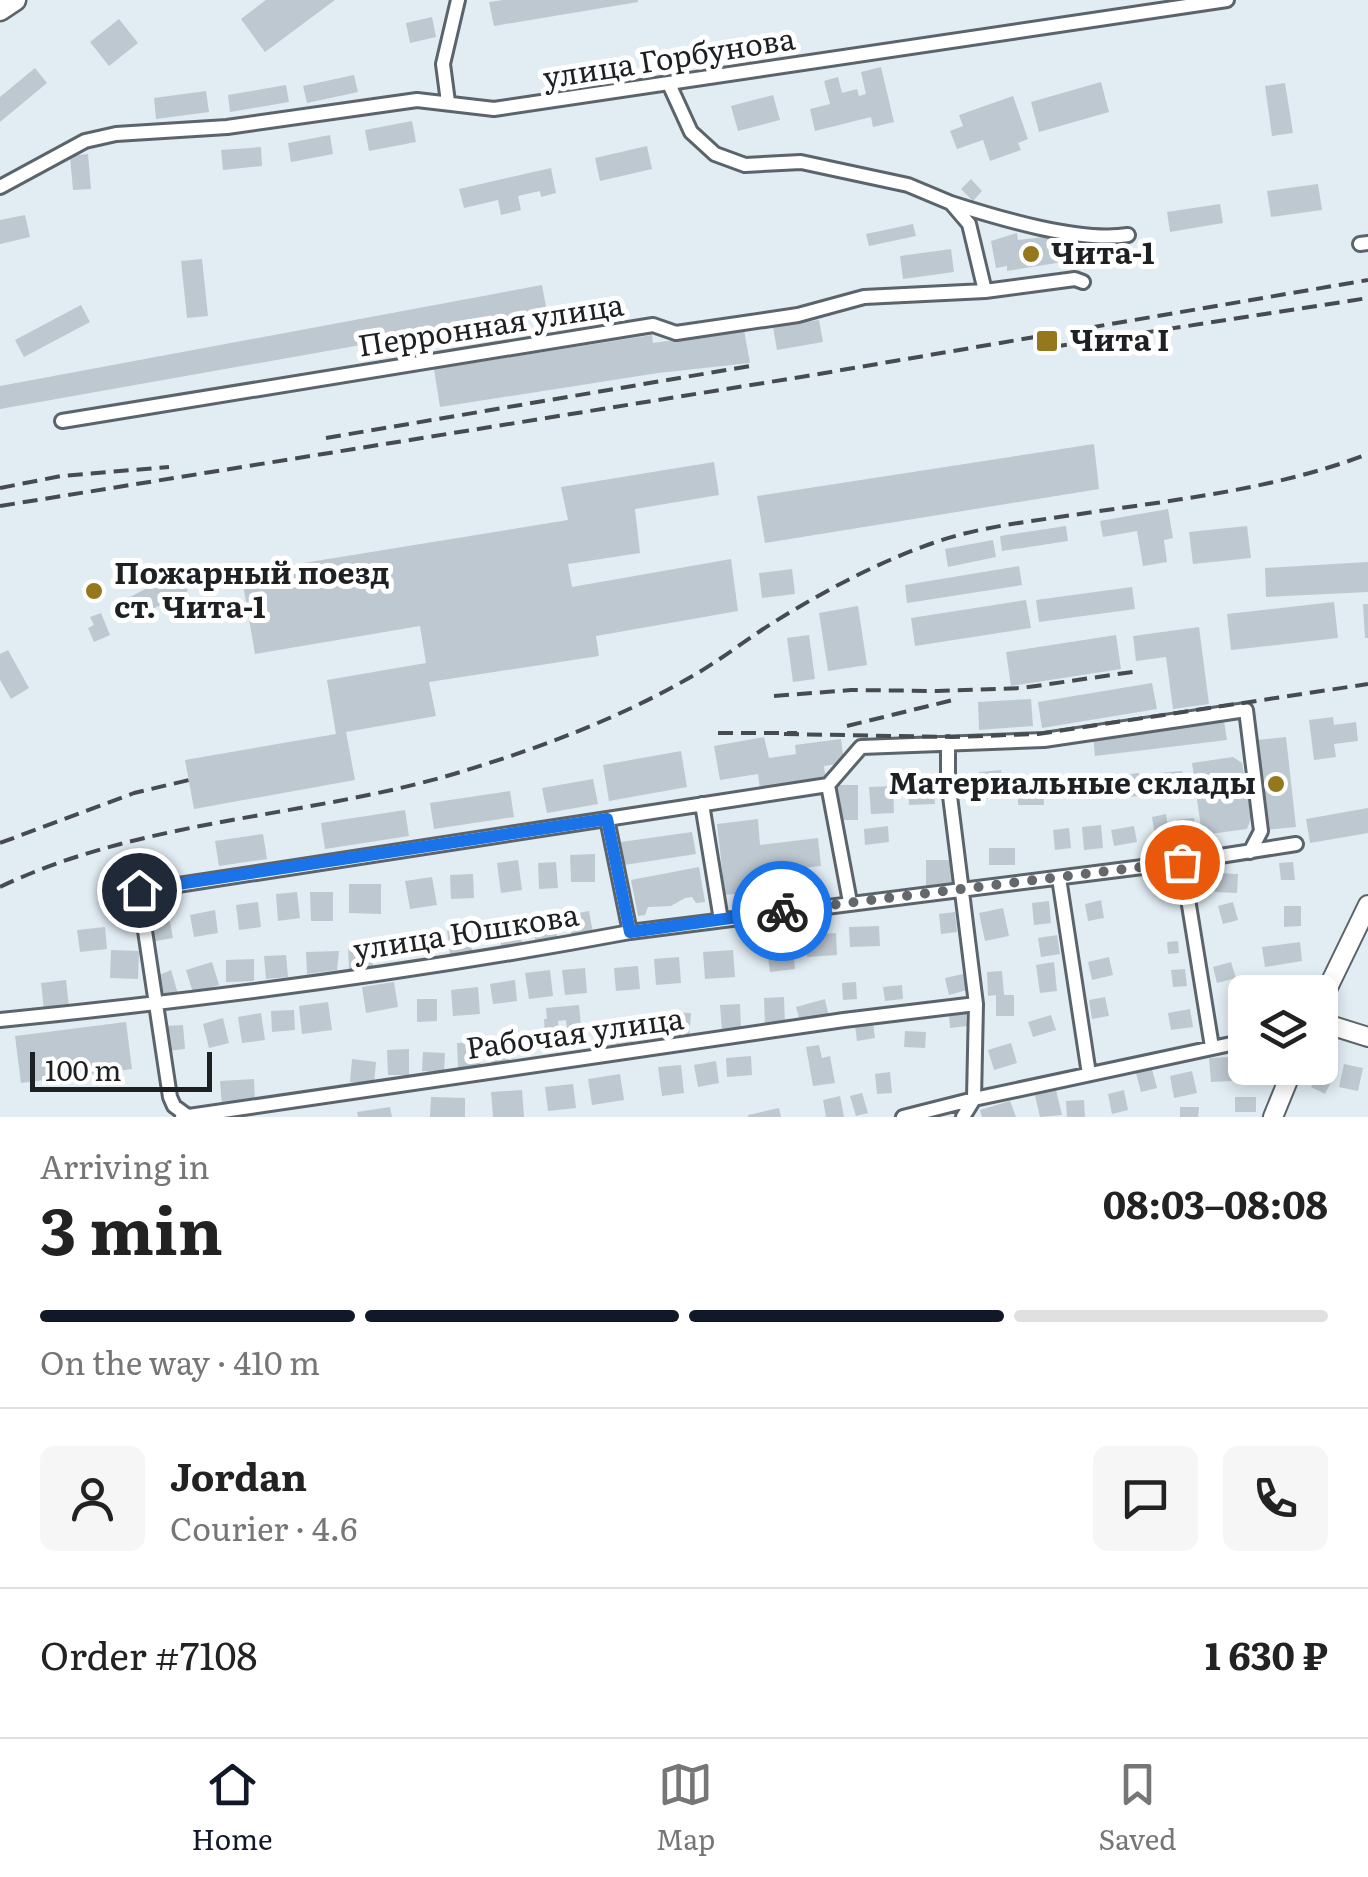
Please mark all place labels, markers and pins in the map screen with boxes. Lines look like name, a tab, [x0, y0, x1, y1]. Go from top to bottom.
place label: Чита-1	[1051, 229, 1155, 273]
marker: Чита-1	[1020, 243, 1042, 265]
place label: Чита I	[1070, 316, 1169, 360]
marker: Чита I	[1034, 328, 1060, 354]
place label: Пожарный поезд ст. Чита-1	[114, 549, 390, 627]
marker: Пожарный поезд ст. Чита-1	[83, 580, 105, 602]
place label: Материальные склады	[889, 759, 1256, 803]
marker: Материальные склады	[1265, 773, 1287, 795]
pin	[1140, 820, 1225, 905]
pin	[97, 848, 182, 933]

